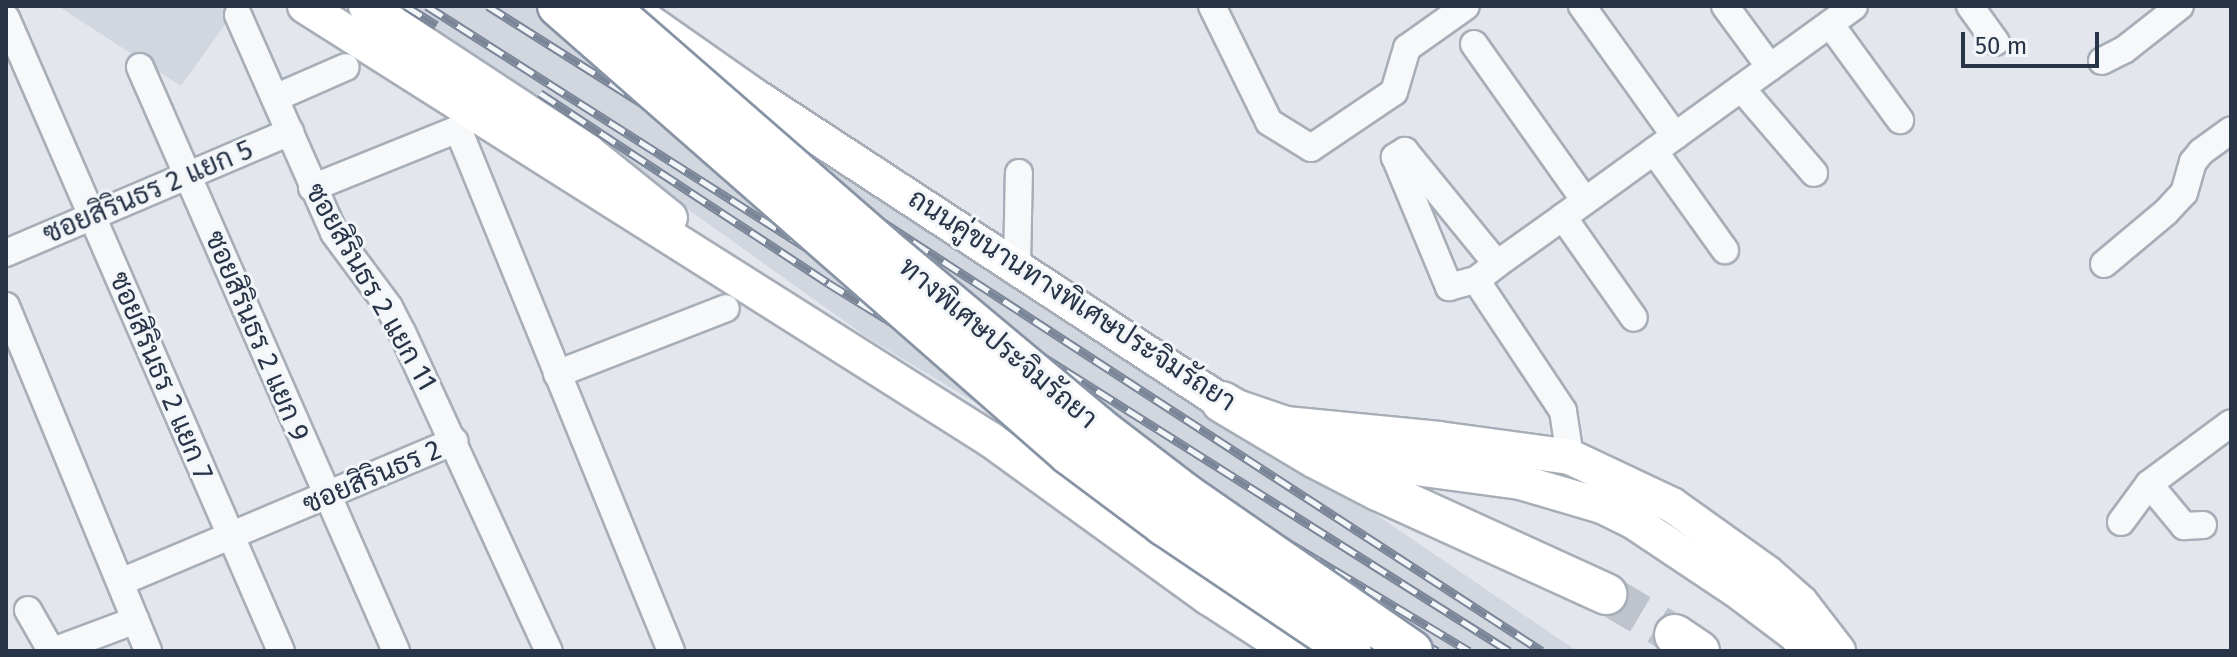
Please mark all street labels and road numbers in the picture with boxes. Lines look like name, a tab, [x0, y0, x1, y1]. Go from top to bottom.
street label: ซอยสิรินธร 2 แยก 5	[38, 133, 258, 251]
street label: ซอยสิรินธร 2 แยก 11	[298, 177, 444, 397]
street label: ถนนคู่ขนานทางพิเศษประจิมรัถยา	[902, 182, 1242, 418]
street label: ซอยสิรินธร 2 แยก 9	[198, 226, 316, 446]
street label: ทางพิเศษประจิมรัถยา	[892, 250, 1104, 436]
street label: ซอยสิรินธร 2 แยก 7	[102, 267, 220, 485]
street label: ซอยสิรินธร 2	[298, 433, 446, 521]

